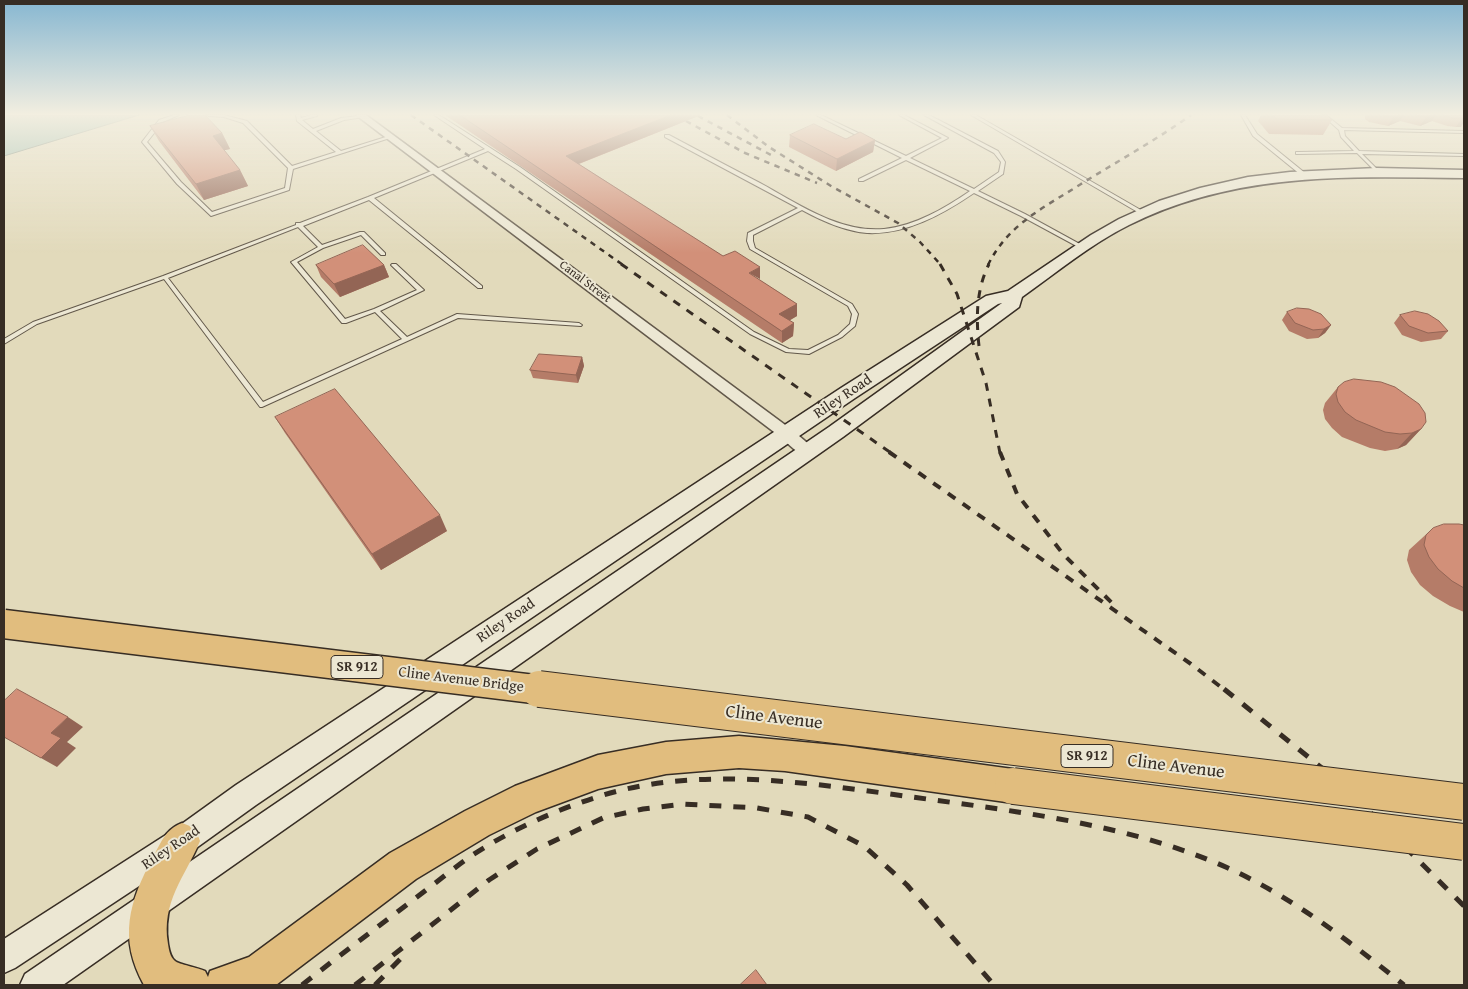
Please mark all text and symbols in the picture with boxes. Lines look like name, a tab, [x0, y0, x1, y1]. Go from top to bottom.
street label: Canal Street	[556, 258, 614, 306]
street label: Riley Road	[811, 371, 875, 423]
street label: Riley Road	[474, 595, 538, 647]
road number: SR 912	[331, 656, 383, 679]
street label: Cline Avenue Bridge	[397, 663, 525, 697]
street label: Cline Avenue	[724, 701, 824, 735]
road number: SR 912	[1061, 744, 1113, 768]
street label: Cline Avenue	[1126, 750, 1226, 784]
street label: Riley Road	[139, 822, 203, 874]

